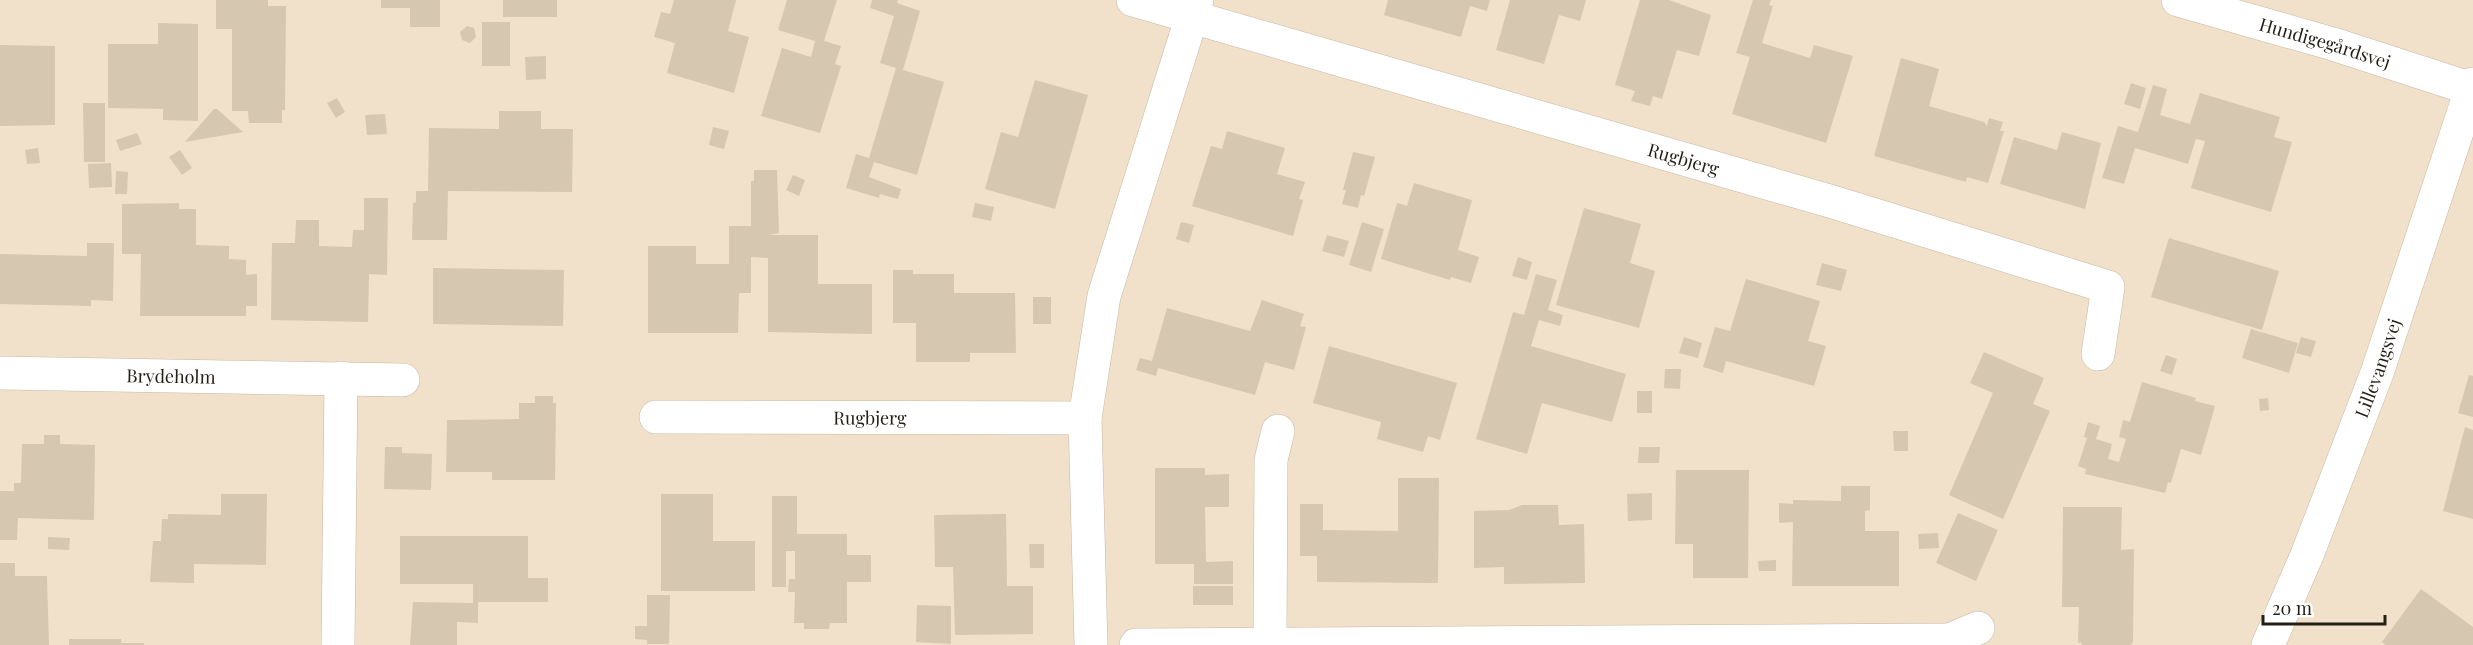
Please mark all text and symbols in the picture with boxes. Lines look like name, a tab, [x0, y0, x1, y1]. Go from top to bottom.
street label: Hundigegårdsvej	[2257, 12, 2394, 74]
street label: Rugbjerg	[1645, 137, 1723, 181]
street label: Lillevangsvej	[2349, 316, 2406, 421]
street label: Brydeholm	[126, 363, 216, 389]
street label: Rugbjerg	[833, 405, 907, 430]
scale bar	[2263, 588, 2384, 626]
text: 20 m	[2272, 596, 2312, 620]

